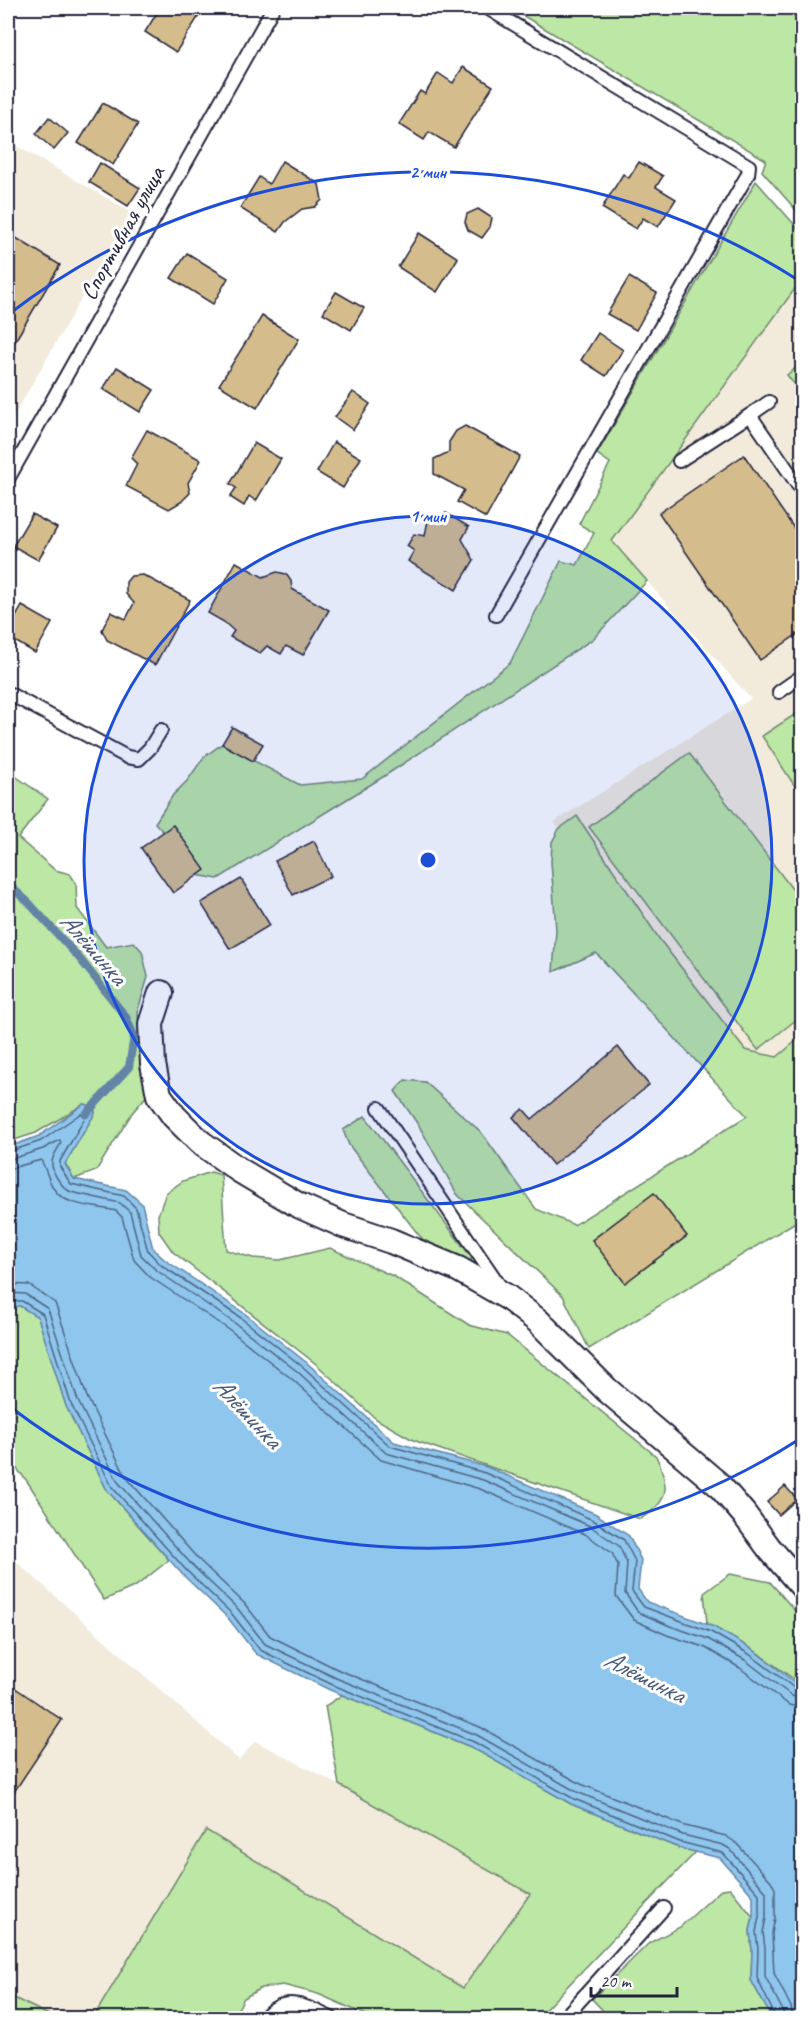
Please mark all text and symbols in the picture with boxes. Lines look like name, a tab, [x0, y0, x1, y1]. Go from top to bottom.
street label: Спортивная улица	[73, 159, 172, 305]
text: 2 мин	[410, 161, 447, 183]
text: 1 мин	[410, 505, 447, 527]
centre of rings	[418, 850, 438, 870]
water label: Алёшинка	[53, 905, 136, 994]
water label: Алёшинка	[206, 1370, 291, 1457]
water label: Алёшинка	[599, 1642, 693, 1712]
scale bar	[591, 1960, 676, 1998]
text: 20 m	[600, 1970, 633, 1992]

